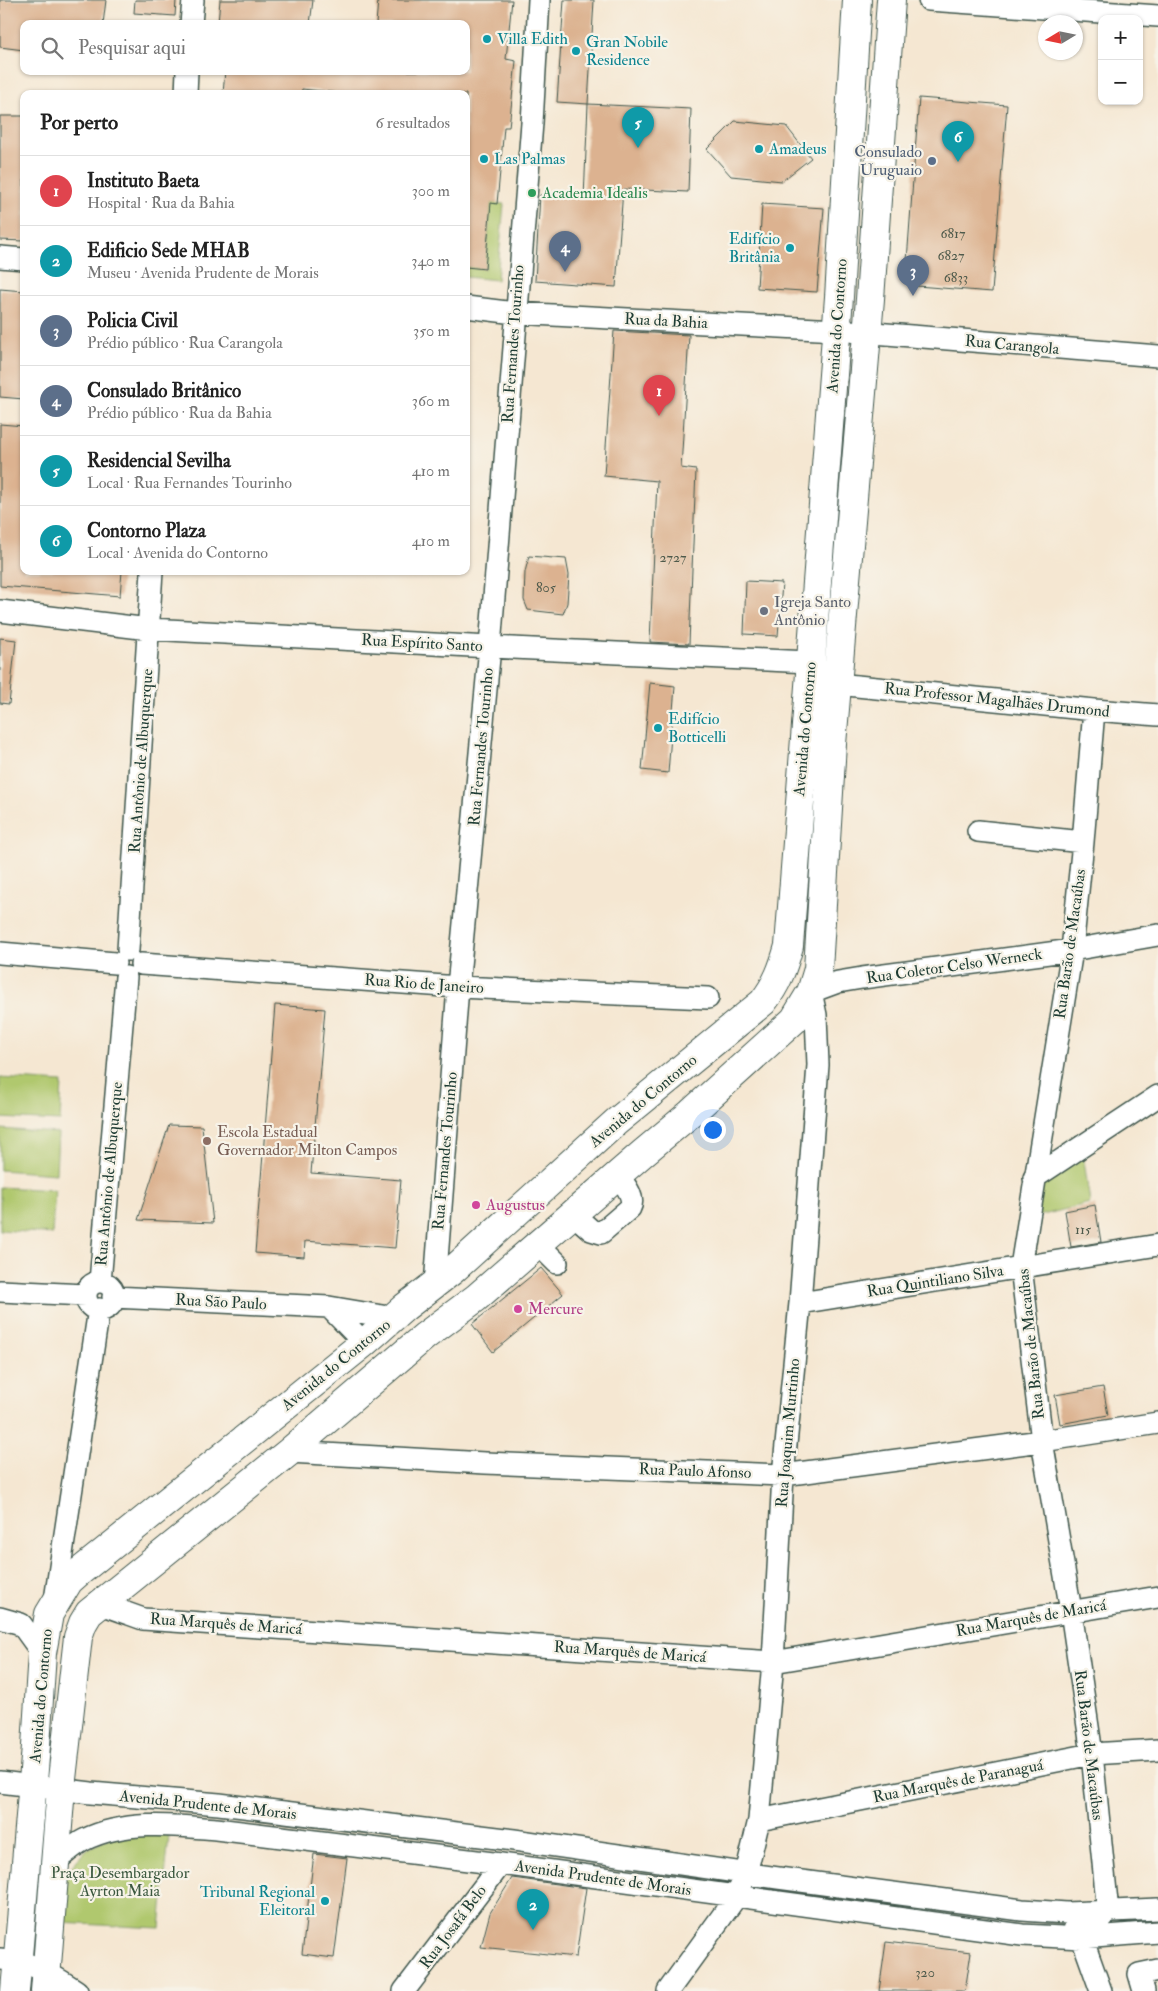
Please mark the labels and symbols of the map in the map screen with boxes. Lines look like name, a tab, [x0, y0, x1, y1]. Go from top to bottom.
north arrow	[1038, 15, 1083, 60]
place label: Villa Edith	[497, 29, 568, 49]
place label: Gran Nobile Residence	[586, 32, 668, 70]
marker: Villa Edith	[481, 33, 493, 45]
marker: Gran Nobile Residence	[570, 45, 582, 57]
pin: 5	[622, 107, 654, 148]
pin: 6	[942, 121, 974, 162]
place label: Amadeus	[768, 139, 826, 159]
place label: Consulado Uruguaio	[854, 142, 922, 180]
marker: Amadeus	[753, 143, 765, 155]
place label: Las Palmas	[494, 149, 565, 169]
marker: Las Palmas	[478, 153, 490, 165]
marker: Consulado Uruguaio	[926, 155, 938, 167]
place label: Academia Idealis	[541, 183, 648, 203]
marker: Academia Idealis	[526, 187, 538, 199]
house number: 6817	[940, 225, 966, 242]
place label: Edifício Britânia	[729, 229, 780, 267]
pin: 4	[549, 231, 581, 272]
marker: Edifício Britânia	[784, 242, 796, 254]
house number: 6827	[937, 247, 965, 264]
pin: 3	[897, 255, 929, 296]
street label: Avenida do Contorno	[822, 258, 852, 395]
street label: Rua Fernandes Tourinho	[497, 264, 529, 424]
house number: 6833	[944, 269, 968, 286]
street label: Rua da Bahia	[624, 309, 709, 333]
street label: Rua Carangola	[964, 331, 1060, 359]
pin: 1	[643, 375, 675, 416]
house number: 2727	[660, 549, 687, 566]
house number: 805	[536, 579, 557, 596]
place label: Igreja Santo Antônio	[773, 592, 851, 630]
marker: Igreja Santo Antônio	[758, 605, 770, 617]
street label: Rua Espírito Santo	[361, 630, 484, 657]
street label: Avenida do Contorno	[789, 661, 821, 798]
street label: Rua Fernandes Tourinho	[464, 667, 498, 827]
street label: Rua Antônio de Albuquerque	[125, 668, 157, 854]
street label: Rua Professor Magalhães Drumond	[883, 678, 1111, 722]
place label: Edifício Botticelli	[668, 709, 726, 747]
marker: Edifício Botticelli	[652, 722, 664, 734]
street label: Rua Barão de Macaúbas	[1050, 868, 1090, 1020]
street label: Rua Coletor Celso Werneck	[865, 944, 1044, 988]
street label: Rua Rio de Janeiro	[364, 970, 485, 999]
street label: Avenida do Contorno	[584, 1050, 701, 1153]
street label: Rua Fernandes Tourinho	[428, 1071, 462, 1231]
street label: Rua Antônio de Albuquerque	[91, 1081, 127, 1267]
your location	[700, 1117, 726, 1143]
place label: Escola Estadual Governador Milton Campos	[217, 1122, 397, 1161]
marker: Escola Estadual Governador Milton Campos	[201, 1135, 213, 1147]
place label: Augustus	[485, 1195, 545, 1215]
marker: Augustus	[470, 1199, 482, 1211]
house number: 115	[1075, 1221, 1092, 1238]
street label: Rua Quintiliano Silva	[865, 1260, 1005, 1302]
street label: Rua Barão de Macaúbas	[1013, 1268, 1049, 1420]
street label: Rua São Paulo	[175, 1290, 268, 1314]
place label: Mercure	[528, 1299, 583, 1319]
marker: Mercure	[512, 1303, 524, 1315]
street label: Avenida do Contorno	[277, 1315, 395, 1416]
street label: Rua Joaquim Murtinho	[772, 1357, 806, 1509]
street label: Rua Paulo Afonso	[638, 1459, 752, 1483]
street label: Rua Marquês de Maricá	[954, 1595, 1108, 1641]
street label: Rua Marquês de Maricá	[149, 1609, 303, 1639]
street label: Avenida do Contorno	[25, 1628, 57, 1765]
street label: Rua Marquês de Maricá	[553, 1637, 707, 1667]
street label: Rua Barão de Macaúbas	[1070, 1669, 1108, 1821]
street label: Rua Marquês de Paranaguá	[871, 1755, 1045, 1807]
street label: Avenida Prudente de Morais	[117, 1786, 298, 1824]
street label: Avenida Prudente de Morais	[512, 1856, 693, 1900]
park label: Praça Desembargador Ayrton Maia	[51, 1863, 189, 1901]
street label: Rua Josafá Belo	[415, 1881, 492, 1973]
place label: Tribunal Regional Eleitoral	[200, 1882, 315, 1920]
pin: 2	[517, 1889, 549, 1930]
marker: Tribunal Regional Eleitoral	[319, 1895, 331, 1907]
house number: 320	[915, 1964, 935, 1981]

